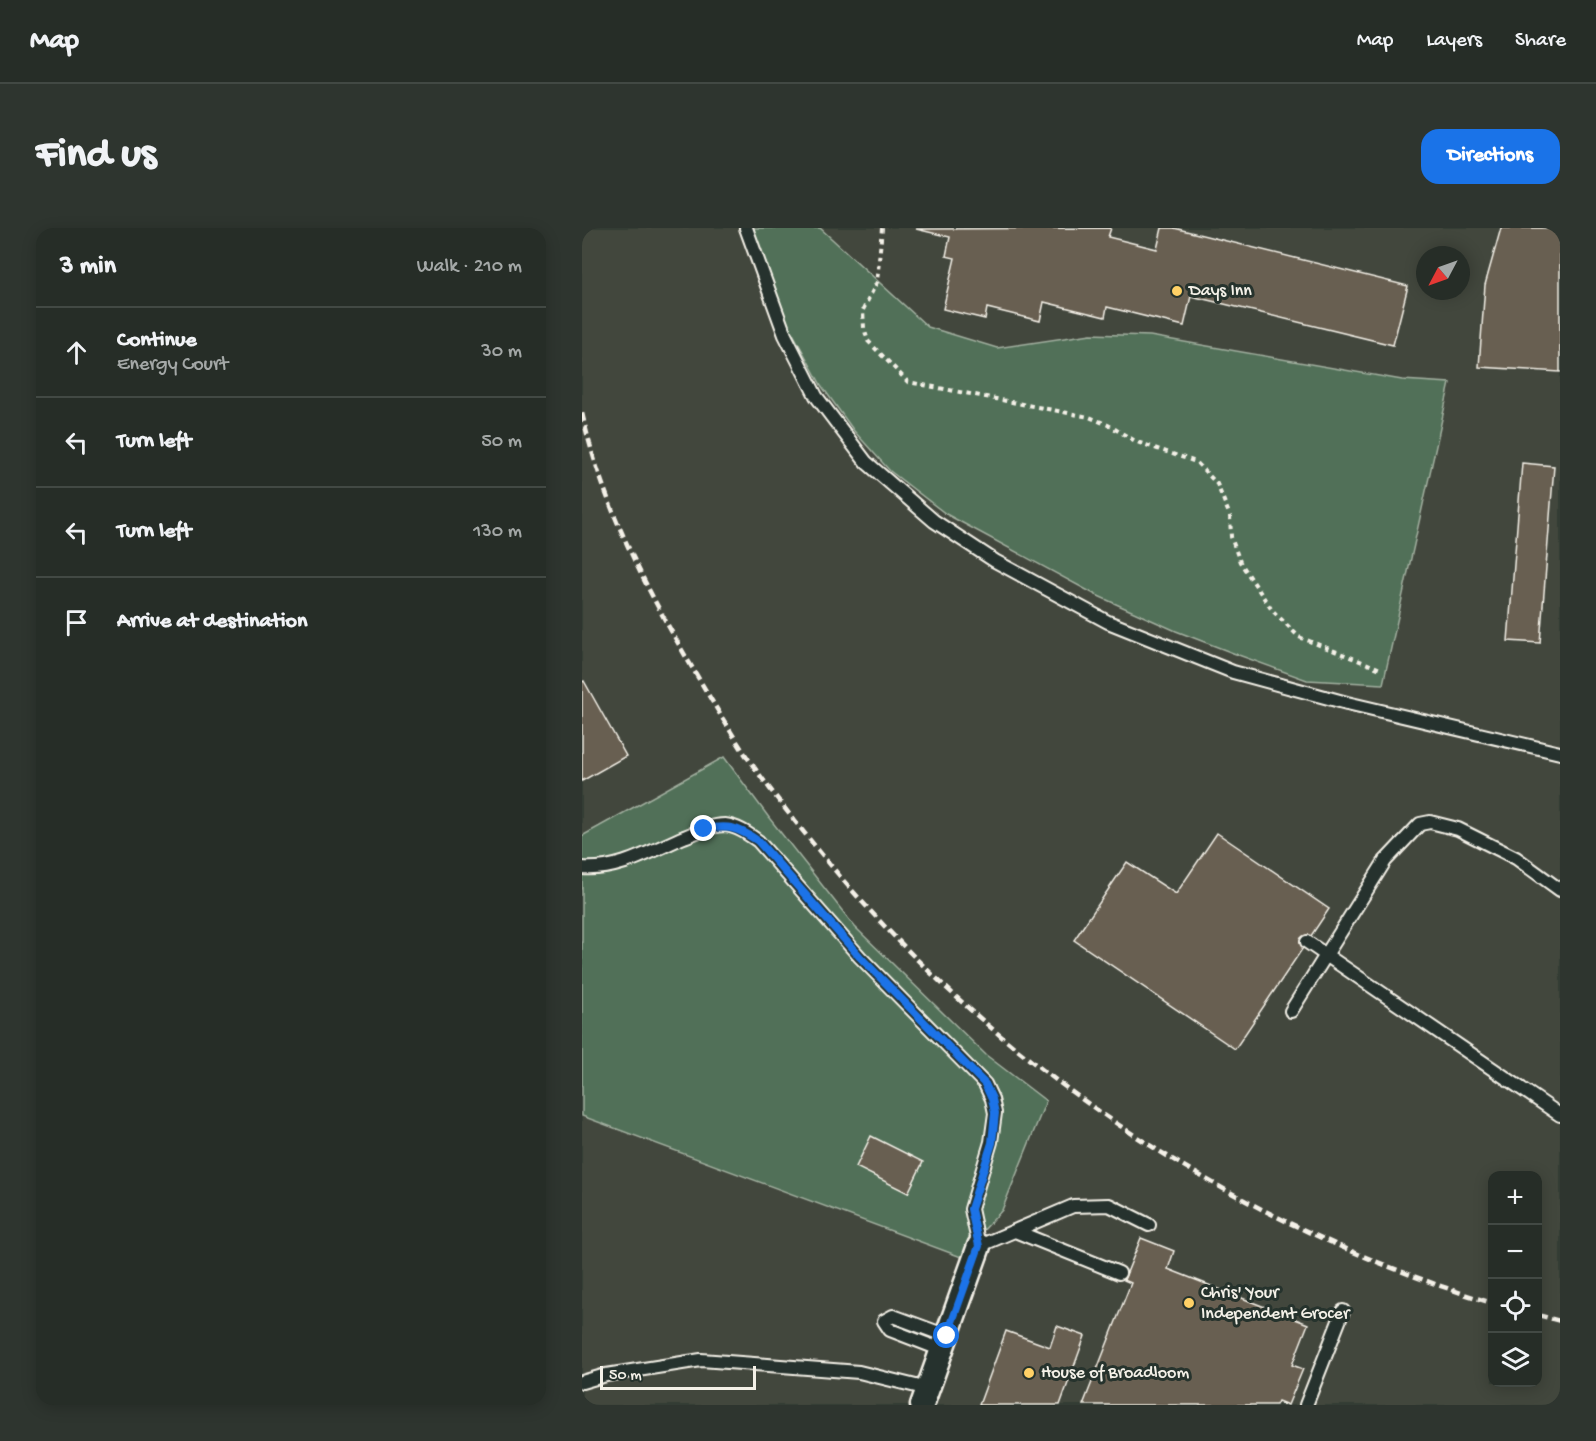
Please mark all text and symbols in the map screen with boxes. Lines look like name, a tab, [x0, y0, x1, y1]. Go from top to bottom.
text: Map	[30, 25, 79, 58]
text: Map	[1357, 29, 1393, 54]
text: Layers	[1426, 29, 1482, 54]
text: Share	[1515, 29, 1566, 54]
button: Directions	[1421, 129, 1560, 184]
text: Find us	[36, 132, 156, 181]
north arrow	[1416, 246, 1470, 300]
text: 3 min	[60, 252, 116, 283]
text: Walk · 210 m	[417, 256, 522, 279]
place label: Days Inn	[1188, 281, 1252, 302]
marker: Days Inn	[1170, 284, 1184, 298]
text: Continue	[117, 328, 197, 354]
icon: ahead	[60, 336, 93, 369]
text: 30 m	[481, 341, 522, 364]
text: Energy Court	[117, 354, 228, 377]
icon: left	[60, 426, 93, 459]
text: Turn left	[117, 429, 191, 455]
text: 50 m	[481, 431, 522, 454]
icon: left	[60, 516, 93, 549]
text: Turn left	[117, 519, 191, 545]
text: 130 m	[473, 521, 522, 544]
icon: arrive	[60, 606, 93, 639]
text: Arrive at destination	[117, 609, 307, 635]
route end	[690, 815, 716, 841]
map controls	[1488, 1171, 1542, 1387]
button: +	[1488, 1171, 1542, 1225]
button: −	[1488, 1225, 1542, 1279]
button: locate	[1488, 1279, 1542, 1333]
place label: Chris' Your Independent Grocer	[1201, 1283, 1351, 1325]
marker: Chris' Your Independent Grocer	[1182, 1296, 1196, 1310]
route start	[933, 1322, 959, 1348]
button: layers	[1488, 1333, 1542, 1387]
scale bar	[600, 1363, 756, 1390]
place label: House of Broadloom	[1041, 1363, 1189, 1384]
marker: House of Broadloom	[1022, 1366, 1036, 1380]
text: 50 m	[609, 1367, 642, 1386]

